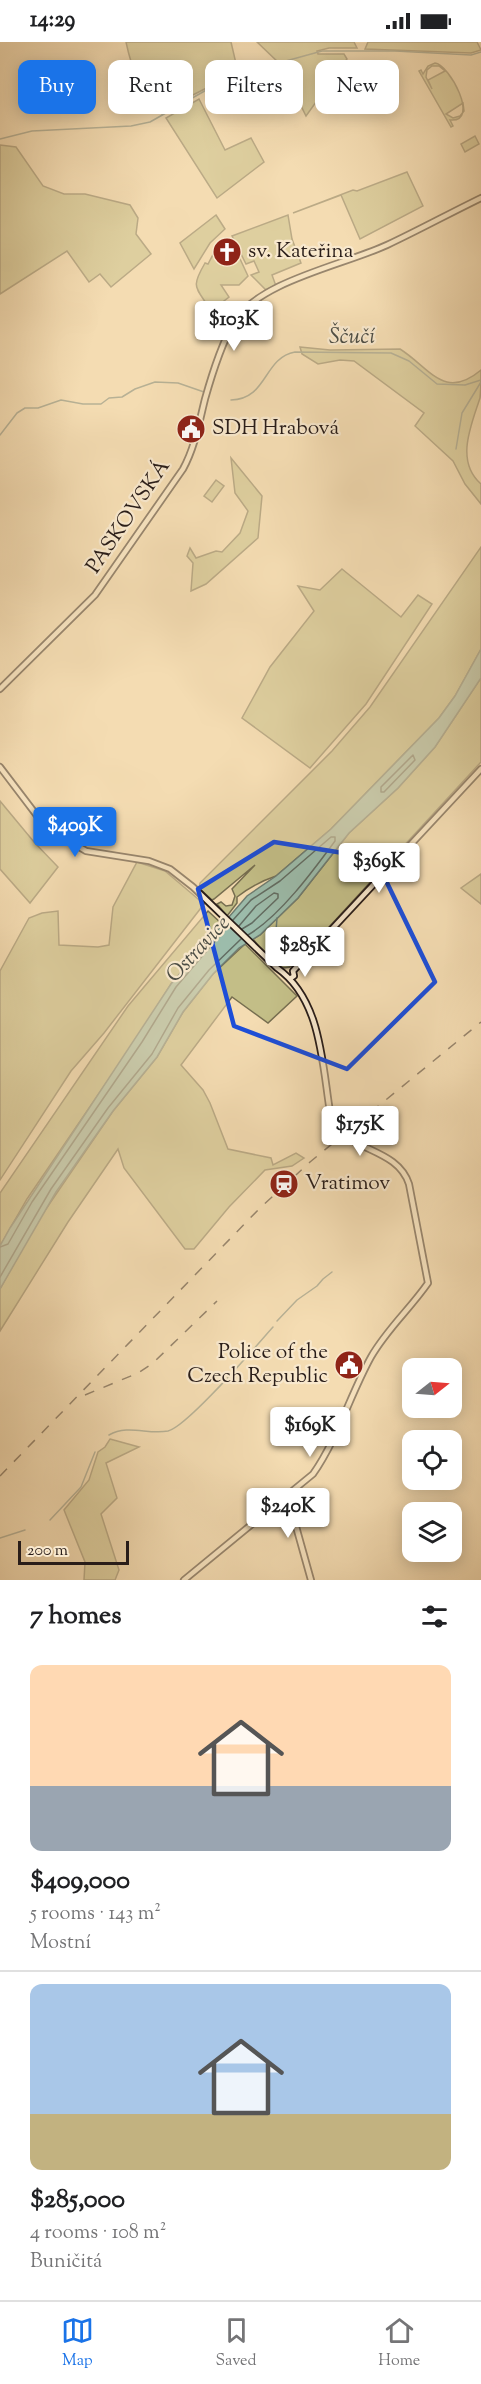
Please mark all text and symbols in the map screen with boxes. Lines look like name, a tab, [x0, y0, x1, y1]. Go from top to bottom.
text: 14:29	[30, 5, 75, 37]
chip: Buy	[18, 60, 96, 114]
chip: Rent	[108, 60, 193, 114]
chip: Filters	[205, 60, 303, 114]
chip: New	[315, 60, 399, 114]
church icon: sv. Kateřina	[211, 236, 243, 268]
place label: sv. Kateřina	[248, 237, 354, 267]
pin: $103K	[192, 301, 276, 352]
text: $103K	[209, 306, 259, 335]
water label: Ščučí	[329, 322, 375, 354]
public building icon: SDH Hrabová	[175, 413, 207, 445]
place label: SDH Hrabová	[212, 414, 340, 444]
street label: PASKOVSKÁ	[80, 454, 178, 580]
pin: $409K	[33, 807, 117, 858]
text: $409K	[47, 812, 103, 841]
pin: $369K	[337, 843, 421, 894]
text: $369K	[353, 848, 405, 877]
water label: Ostravice	[159, 909, 239, 991]
pin: $285K	[263, 927, 347, 978]
text: $285K	[279, 932, 331, 961]
pin: $175K	[318, 1106, 402, 1157]
text: $175K	[336, 1111, 384, 1140]
station icon: Vratimov	[268, 1168, 300, 1200]
place label: Vratimov	[305, 1169, 390, 1199]
place label: Police of the Czech Republic	[187, 1338, 328, 1392]
public building icon: Police of the Czech Republic	[333, 1349, 365, 1381]
north arrow	[402, 1358, 462, 1418]
map controls	[402, 1358, 462, 1562]
pin: $169K	[268, 1407, 352, 1458]
text: $169K	[284, 1412, 336, 1441]
button: locate	[402, 1430, 462, 1490]
pin: $240K	[246, 1488, 330, 1539]
text: $240K	[261, 1493, 315, 1522]
button: layers	[402, 1502, 462, 1562]
scale bar	[18, 1538, 129, 1566]
text: 200 m	[27, 1540, 68, 1563]
text: 7 homes	[30, 1598, 121, 1635]
icon: filters	[418, 1600, 451, 1633]
icon: home	[187, 1704, 295, 1812]
text: $409,000	[30, 1863, 130, 1900]
text: 5 rooms · 143 m²	[30, 1900, 161, 1929]
text: Mostní	[30, 1929, 91, 1958]
icon: home	[187, 2023, 295, 2131]
text: $285,000	[30, 2182, 125, 2219]
text: 4 rooms · 108 m²	[30, 2219, 166, 2248]
text: Buničitá	[30, 2248, 102, 2277]
tab: Map	[61, 2314, 94, 2373]
tab: Saved	[215, 2314, 257, 2373]
tab: Home	[378, 2314, 420, 2373]

